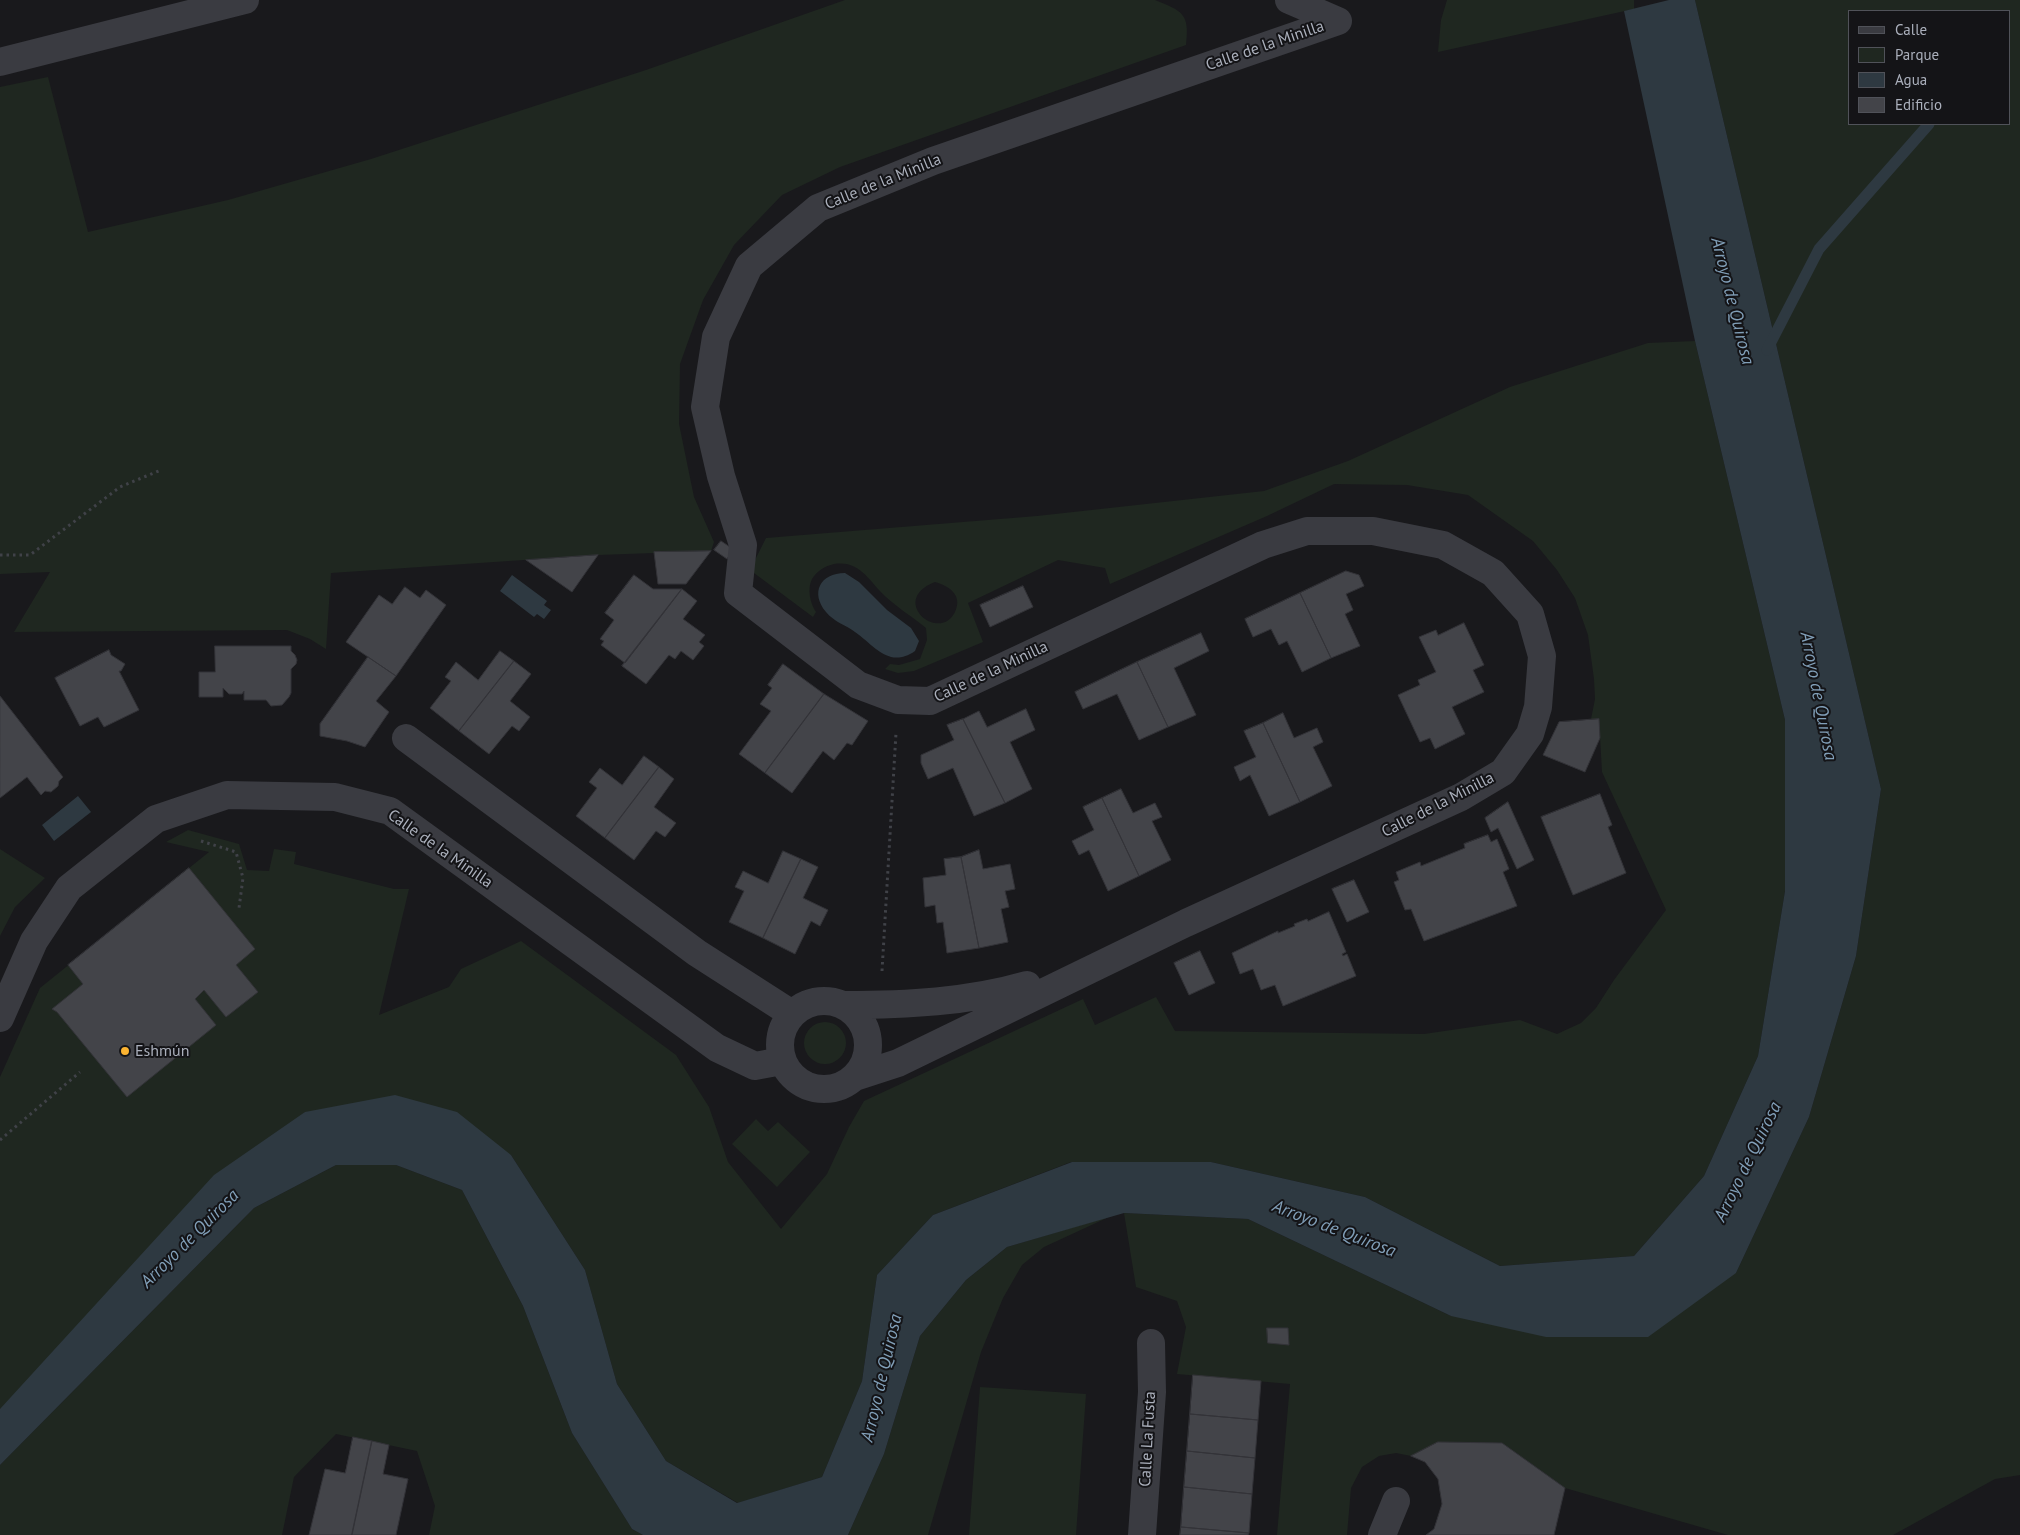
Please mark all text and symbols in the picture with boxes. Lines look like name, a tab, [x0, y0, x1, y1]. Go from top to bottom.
legend	[1848, 10, 2010, 125]
street label: Calle de la Minilla	[1203, 17, 1327, 75]
text: Calle	[1895, 20, 1927, 39]
text: Parque	[1895, 45, 1939, 64]
text: Agua	[1895, 70, 1927, 89]
text: Edificio	[1895, 95, 1942, 114]
street label: Calle de la Minilla	[822, 150, 944, 214]
water label: Arroyo de Quirosa	[1706, 235, 1758, 367]
water label: Arroyo de Quirosa	[1795, 630, 1841, 762]
street label: Calle de la Minilla	[931, 637, 1051, 707]
street label: Calle de la Minilla	[1379, 768, 1497, 842]
street label: Calle de la Minilla	[384, 806, 496, 892]
place label: Eshmún	[135, 1041, 189, 1061]
marker: Eshmún	[119, 1045, 131, 1057]
water label: Arroyo de Quirosa	[1710, 1099, 1786, 1225]
water label: Arroyo de Quirosa	[136, 1185, 244, 1293]
water label: Arroyo de Quirosa	[1269, 1196, 1399, 1262]
water label: Arroyo de Quirosa	[857, 1312, 907, 1444]
street label: Calle La Fusta	[1136, 1391, 1160, 1487]

